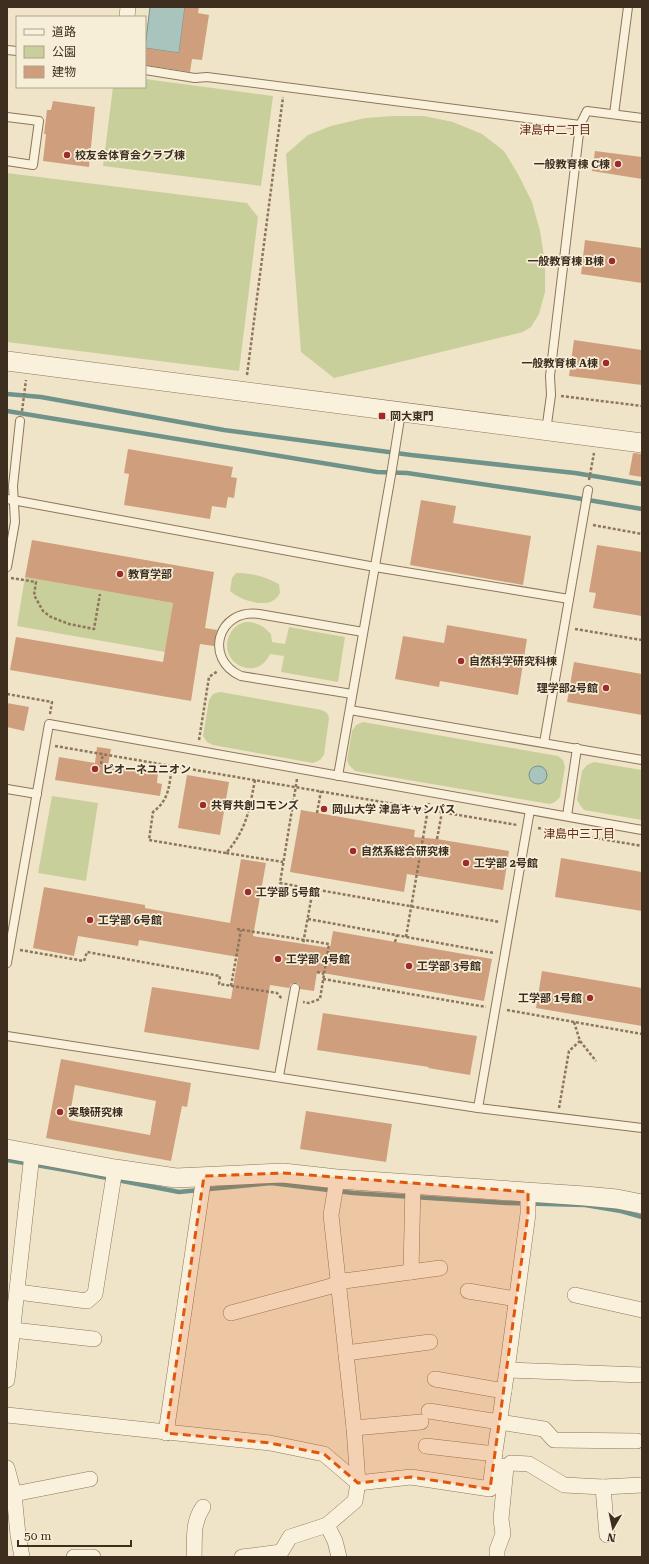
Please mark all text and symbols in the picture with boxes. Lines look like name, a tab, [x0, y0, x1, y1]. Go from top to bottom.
legend	[16, 16, 146, 88]
text: 道路	[52, 25, 76, 39]
text: 公園	[52, 45, 76, 59]
text: 建物	[52, 65, 76, 79]
district label: 津島中二丁目	[519, 123, 591, 137]
place label: 校友会体育会クラブ棟	[75, 149, 185, 162]
marker: 校友会体育会クラブ棟	[62, 150, 72, 160]
place label: 一般教育棟 C棟	[534, 158, 610, 171]
marker: 一般教育棟 C棟	[613, 159, 623, 169]
place label: 一般教育棟 B棟	[527, 255, 604, 268]
marker: 一般教育棟 B棟	[607, 256, 617, 266]
place label: 一般教育棟 A棟	[521, 357, 598, 370]
marker: 一般教育棟 A棟	[601, 358, 611, 368]
place label: 岡大東門	[390, 410, 434, 423]
marker: 岡大東門	[377, 411, 387, 421]
place label: 教育学部	[128, 568, 172, 581]
marker: 教育学部	[115, 569, 125, 579]
place label: 自然科学研究科棟	[469, 655, 557, 668]
marker: 自然科学研究科棟	[456, 656, 466, 666]
place label: 理学部2号館	[537, 682, 598, 695]
marker: 理学部2号館	[601, 683, 611, 693]
place label: ピオーネユニオン	[103, 763, 191, 776]
marker: ピオーネユニオン	[90, 764, 100, 774]
place label: 共育共創コモンズ	[211, 799, 299, 812]
marker: 共育共創コモンズ	[198, 800, 208, 810]
place label: 岡山大学 津島キャンパス	[332, 803, 456, 816]
marker: 岡山大学 津島キャンパス	[319, 804, 329, 814]
district label: 津島中三丁目	[543, 827, 615, 841]
place label: 自然系総合研究棟	[361, 845, 449, 858]
marker: 自然系総合研究棟	[348, 846, 358, 856]
place label: 工学部 2号館	[474, 857, 538, 870]
marker: 工学部 2号館	[461, 858, 471, 868]
place label: 工学部 5号館	[256, 886, 320, 899]
marker: 工学部 5号館	[243, 887, 253, 897]
place label: 工学部 6号館	[98, 914, 162, 927]
marker: 工学部 6号館	[85, 915, 95, 925]
place label: 工学部 4号館	[286, 953, 350, 966]
marker: 工学部 4号館	[273, 954, 283, 964]
place label: 工学部 3号館	[417, 960, 481, 973]
marker: 工学部 3号館	[404, 961, 414, 971]
place label: 工学部 1号館	[518, 992, 582, 1005]
marker: 工学部 1号館	[585, 993, 595, 1003]
place label: 実験研究棟	[68, 1106, 123, 1119]
marker: 実験研究棟	[55, 1107, 65, 1117]
north arrow	[593, 1508, 633, 1548]
scale bar	[18, 1522, 131, 1548]
text: 50 m	[24, 1529, 51, 1543]
text: N	[606, 1530, 617, 1544]

